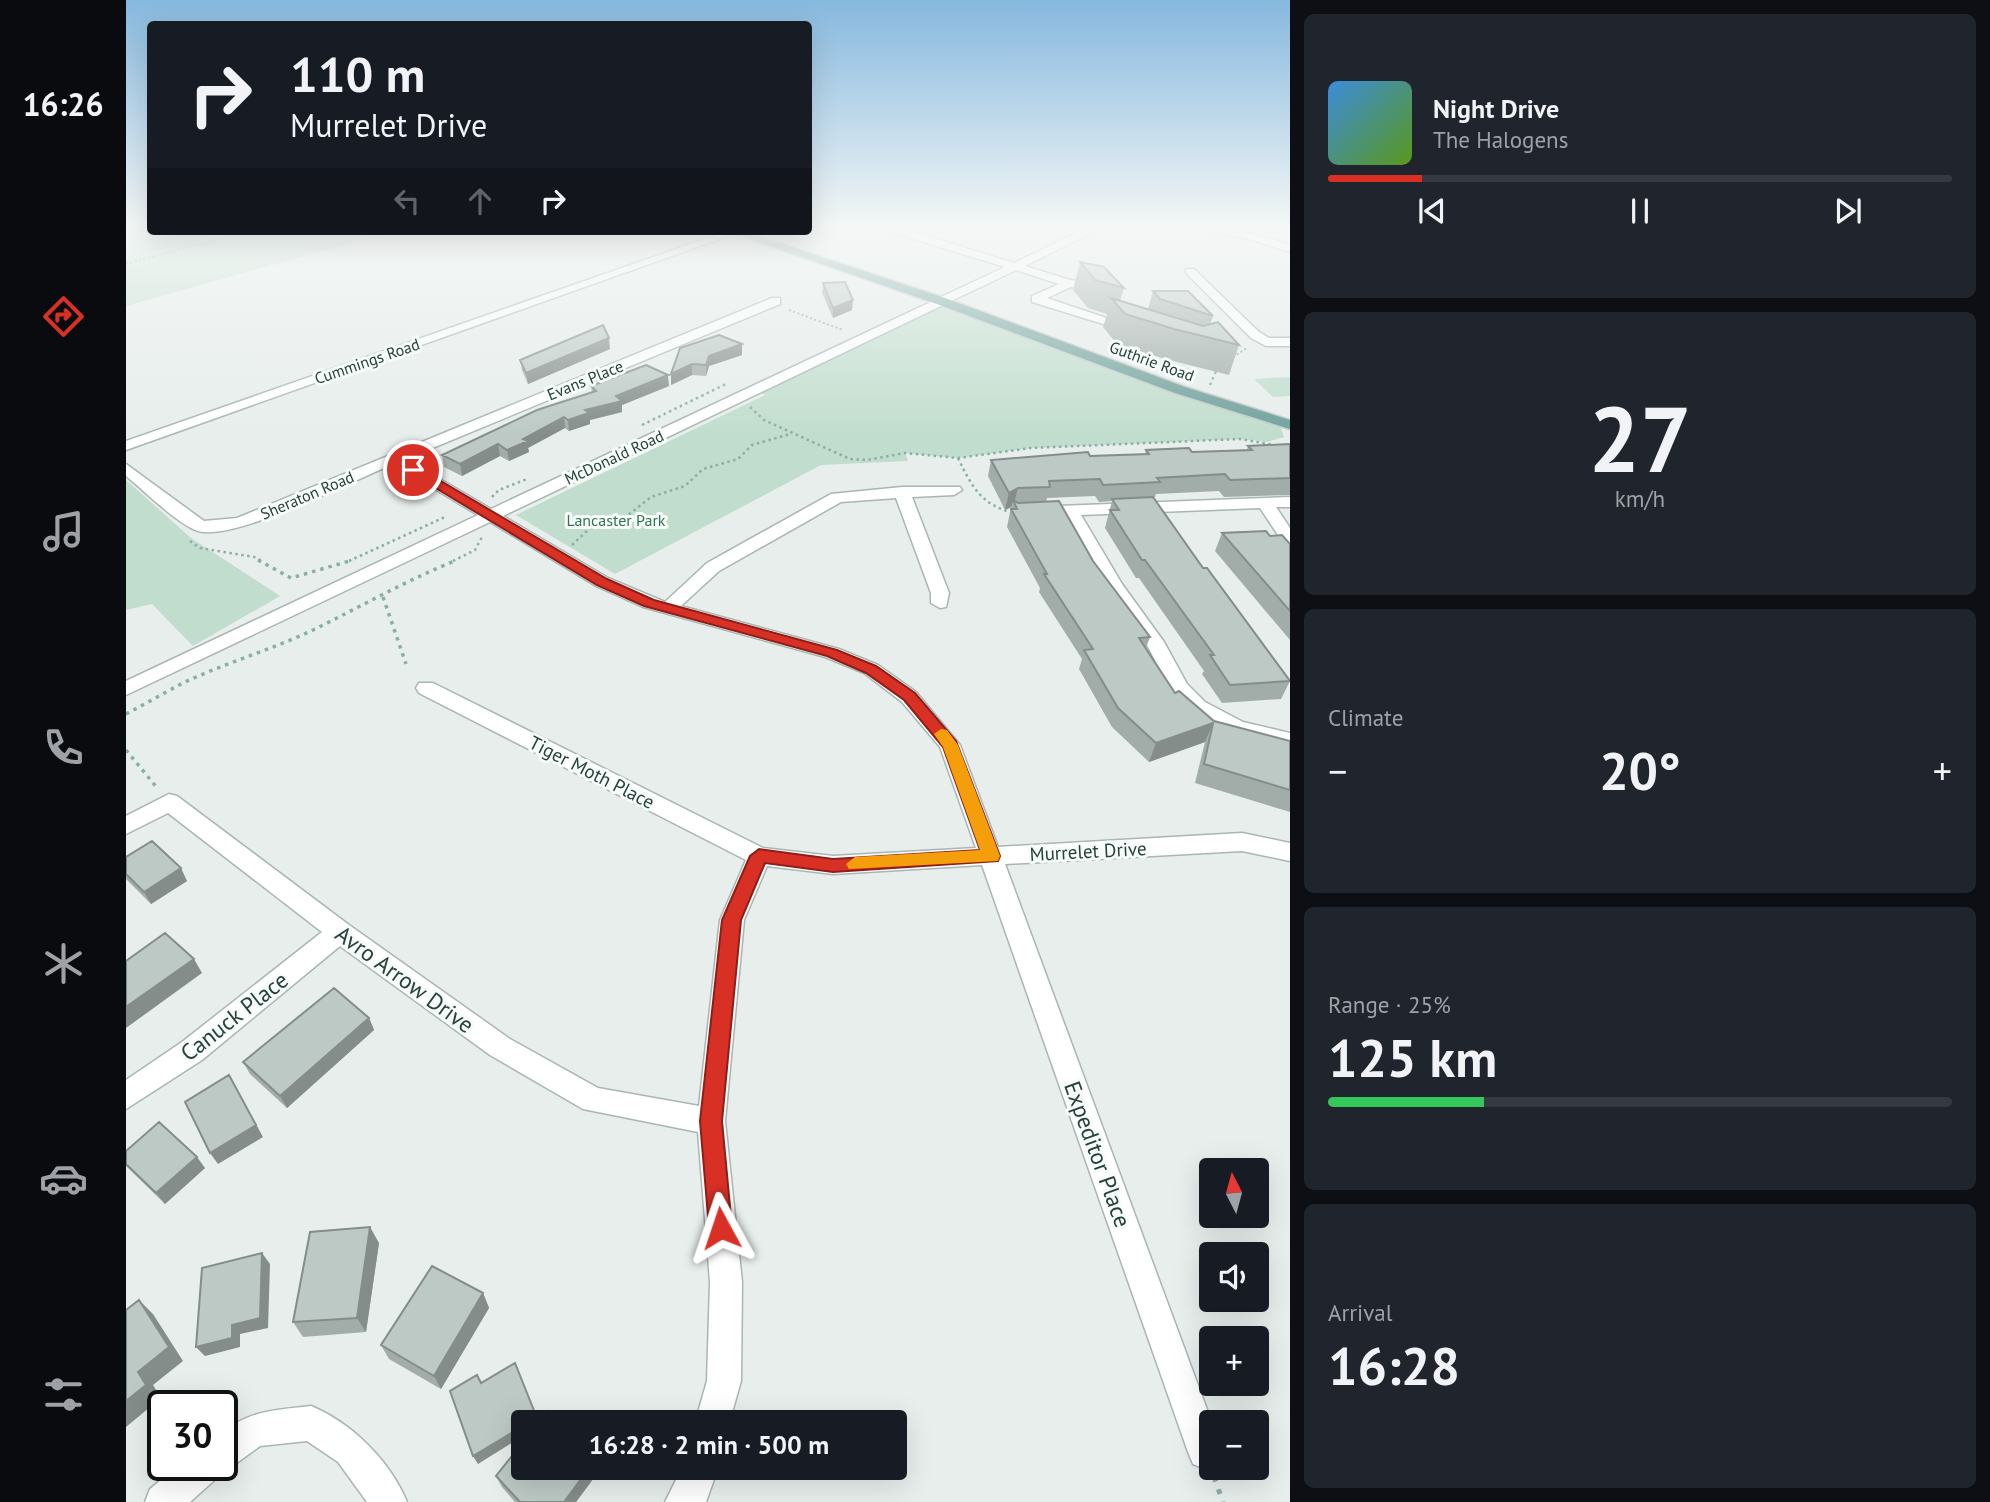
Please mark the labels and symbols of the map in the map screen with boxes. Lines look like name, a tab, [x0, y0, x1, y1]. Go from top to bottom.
street label: Cummings Road	[312, 334, 422, 388]
street label: Guthrie Road	[1107, 336, 1197, 386]
street label: Evans Place	[544, 356, 626, 404]
street label: McDonald Road	[561, 425, 667, 489]
pin	[383, 440, 443, 500]
street label: Sheraton Road	[257, 466, 357, 524]
park label: Lancaster Park	[566, 510, 666, 530]
street label: Tiger Moth Place	[525, 730, 659, 814]
street label: Murrelet Drive	[1029, 836, 1147, 866]
street label: Avro Arrow Drive	[330, 919, 480, 1039]
street label: Canuck Place	[174, 965, 294, 1067]
street label: Expeditor Place	[1058, 1077, 1138, 1231]
north arrow	[1199, 1158, 1269, 1228]
position arrow	[684, 1191, 758, 1265]
speed limit sign: 30	[147, 1390, 238, 1481]

